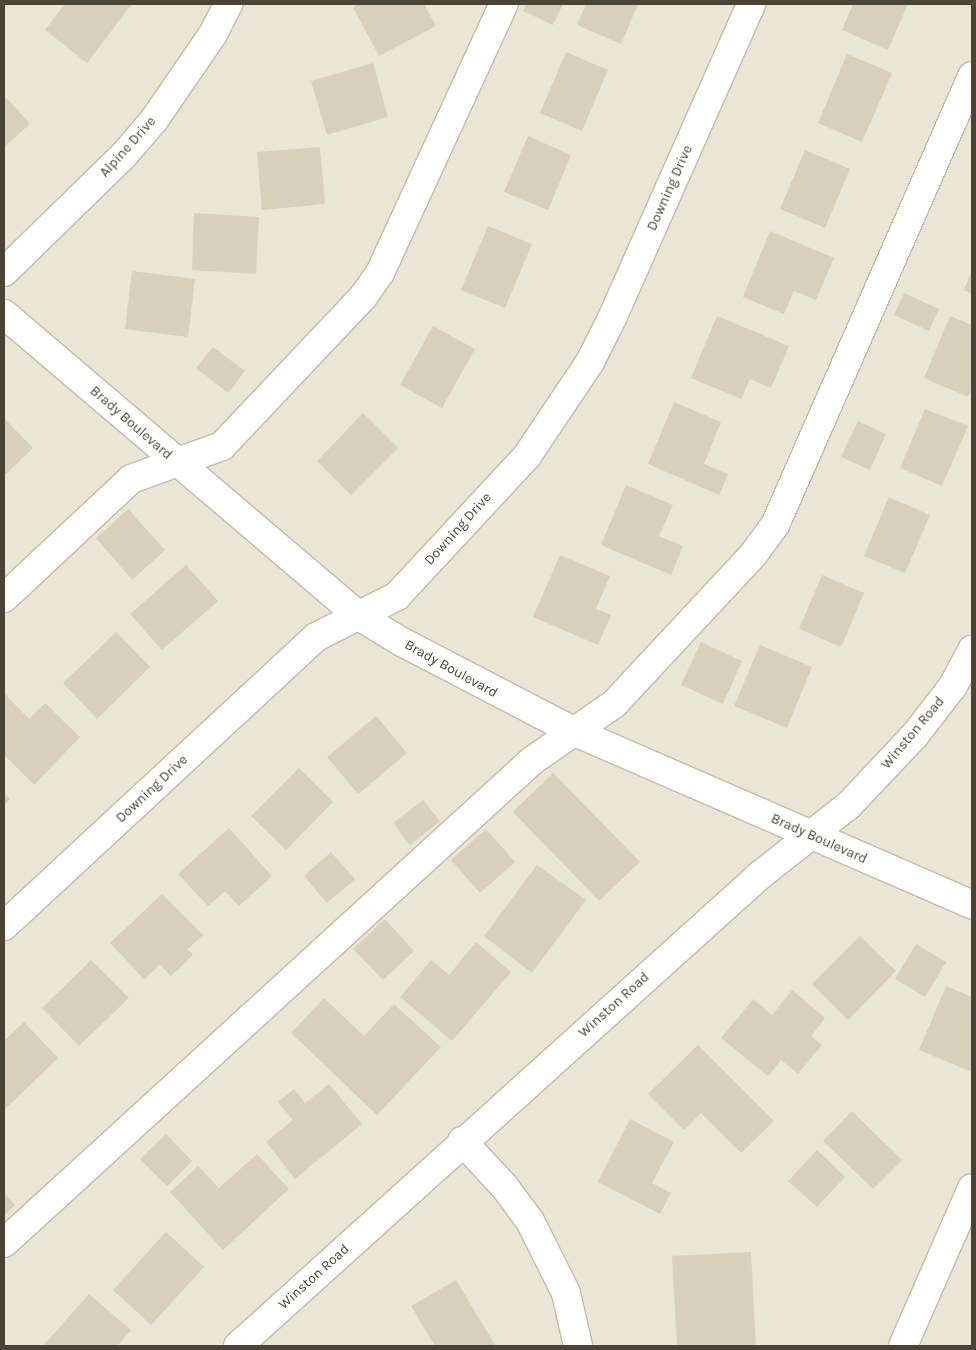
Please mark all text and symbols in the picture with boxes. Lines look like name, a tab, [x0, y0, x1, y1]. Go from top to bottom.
street label: Alpine Drive	[96, 113, 160, 181]
street label: Downing Drive	[644, 143, 696, 233]
street label: Brady Boulevard	[86, 383, 176, 463]
street label: Downing Drive	[421, 489, 495, 569]
street label: Brady Boulevard	[402, 637, 500, 701]
street label: Winston Road	[878, 693, 948, 773]
street label: Downing Drive	[113, 751, 191, 827]
street label: Brady Boulevard	[768, 810, 870, 868]
street label: Winston Road	[575, 969, 653, 1041]
street label: Winston Road	[275, 1241, 353, 1313]

